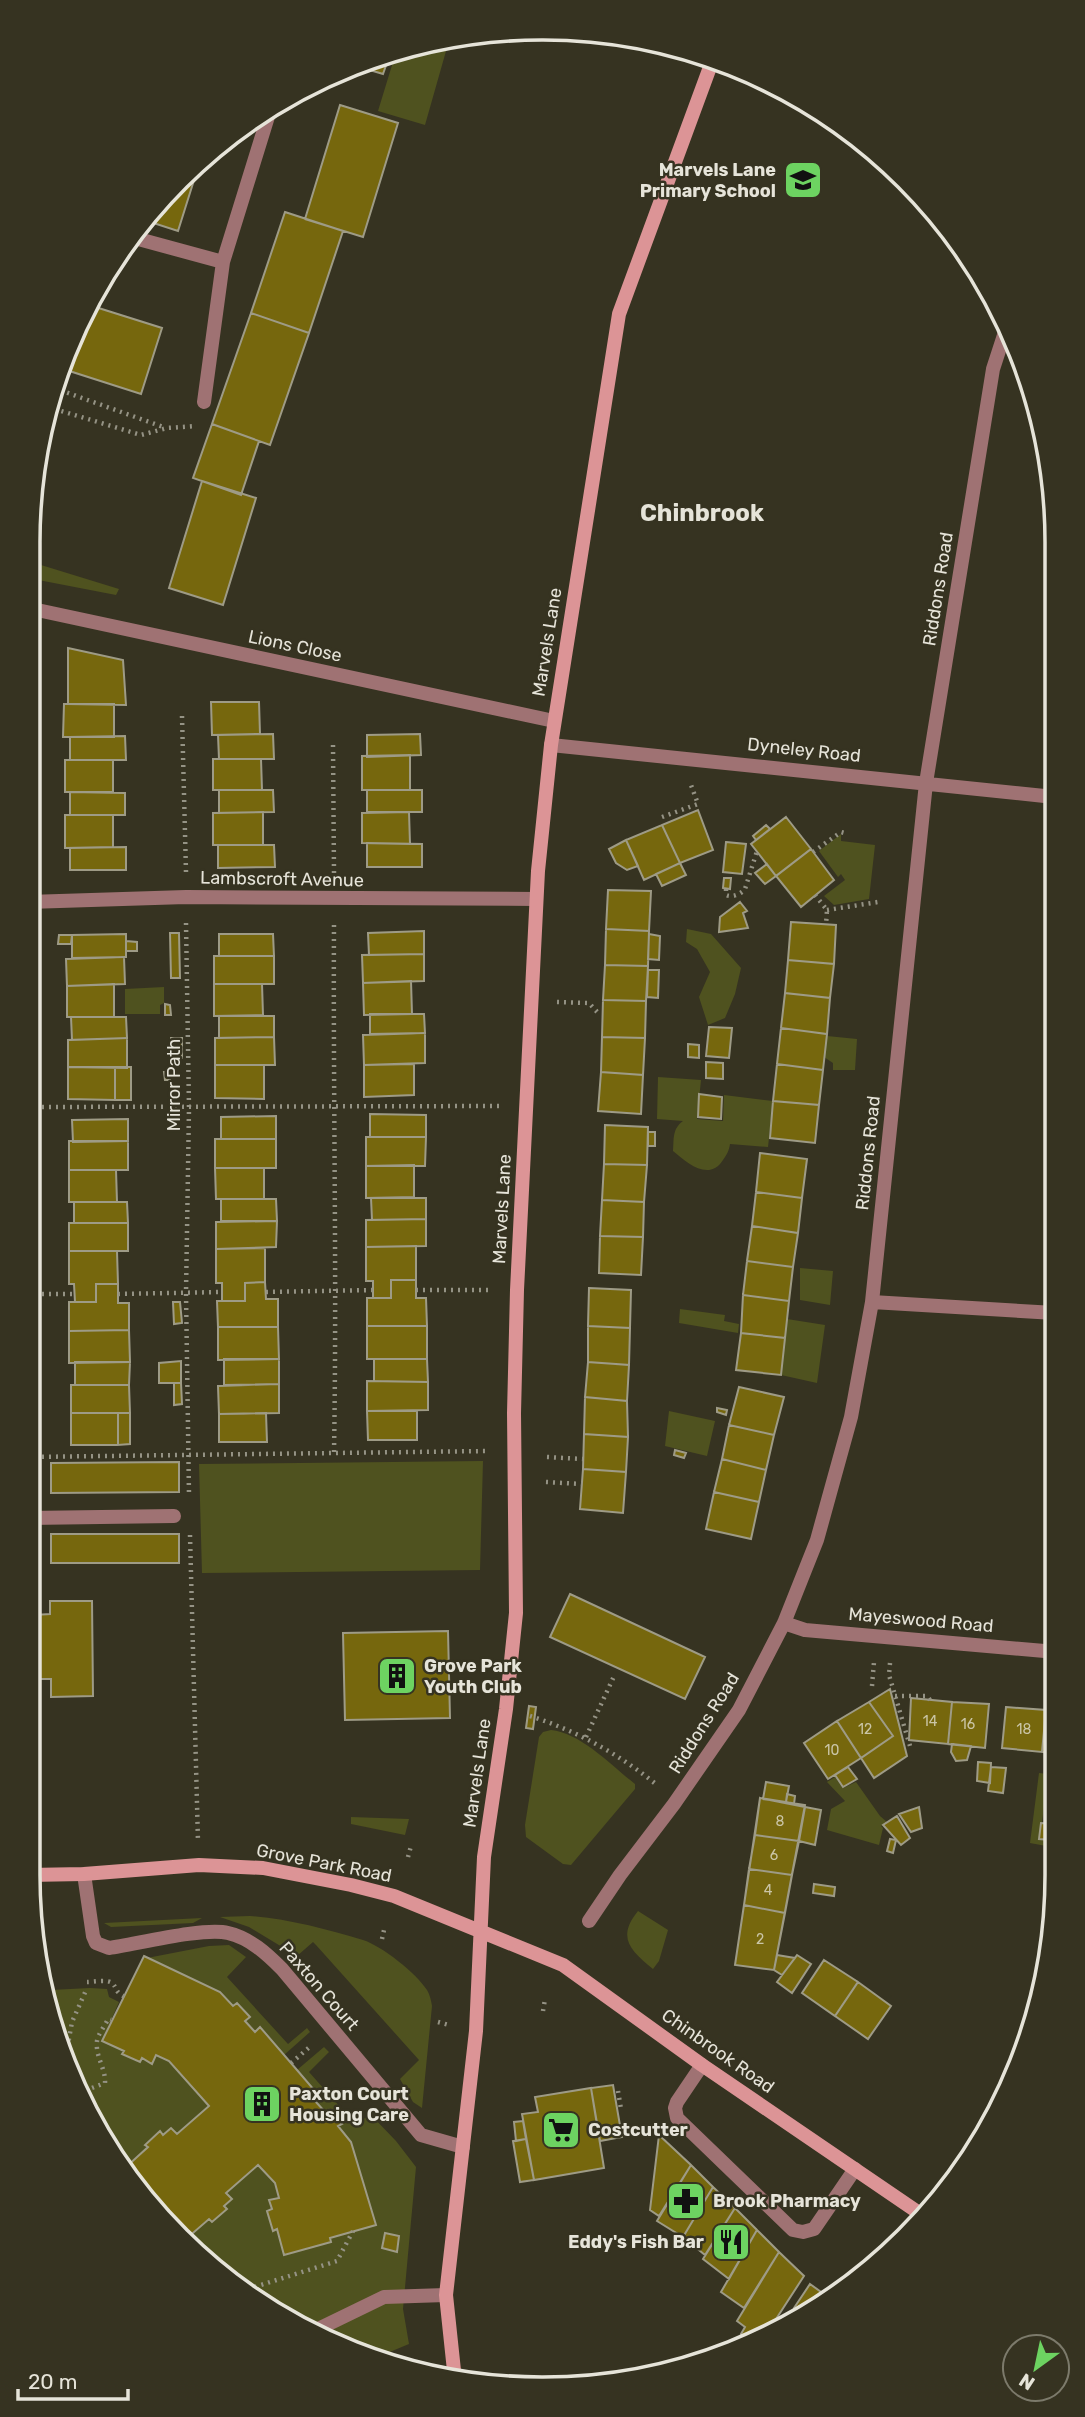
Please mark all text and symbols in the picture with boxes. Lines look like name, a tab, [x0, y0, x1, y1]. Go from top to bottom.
place label: Marvels Lane Primary School	[640, 159, 776, 202]
school or university icon: Marvels Lane Primary School	[782, 159, 824, 201]
district label: Chinbrook	[640, 499, 764, 527]
street label: Riddons Road	[918, 530, 958, 648]
street label: Marvels Lane	[528, 586, 566, 698]
street label: Lions Close	[246, 625, 344, 667]
street label: Dyneley Road	[746, 733, 862, 767]
street label: Lambscroft Avenue	[200, 867, 364, 891]
street label: Mirror Path	[163, 1039, 185, 1131]
street label: Riddons Road	[851, 1095, 885, 1211]
street label: Marvels Lane	[488, 1154, 516, 1264]
street label: Mayeswood Road	[848, 1603, 994, 1637]
building icon: Grove Park Youth Club	[376, 1655, 418, 1697]
place label: Grove Park Youth Club	[424, 1655, 522, 1698]
street label: Riddons Road	[664, 1668, 744, 1778]
house number: 14	[923, 1713, 938, 1730]
house number: 16	[961, 1716, 975, 1733]
street label: Marvels Lane	[458, 1717, 496, 1829]
house number: 12	[858, 1721, 872, 1738]
house number: 18	[1017, 1721, 1032, 1738]
house number: 10	[825, 1742, 840, 1759]
house number: 8	[776, 1813, 785, 1830]
street label: Grove Park Road	[254, 1839, 394, 1887]
house number: 6	[770, 1847, 778, 1864]
house number: 4	[764, 1882, 773, 1899]
house number: 2	[756, 1931, 764, 1948]
street label: Paxton Court	[274, 1937, 364, 2035]
street label: Chinbrook Road	[657, 2004, 779, 2098]
building icon: Paxton Court Housing Care	[241, 2083, 283, 2125]
place label: Paxton Court Housing Care	[289, 2083, 409, 2126]
supermarket icon: Costcutter	[540, 2109, 582, 2151]
place label: Costcutter	[588, 2119, 688, 2141]
pharmacy icon: Brook Pharmacy	[665, 2180, 707, 2222]
place label: Brook Pharmacy	[713, 2190, 861, 2212]
restaurant icon: Eddy's Fish Bar	[710, 2221, 752, 2263]
place label: Eddy's Fish Bar	[568, 2231, 704, 2253]
north arrow	[1001, 2333, 1071, 2403]
scale bar	[18, 2358, 128, 2402]
text: N	[1015, 2368, 1039, 2395]
text: 20 m	[28, 2369, 77, 2394]

